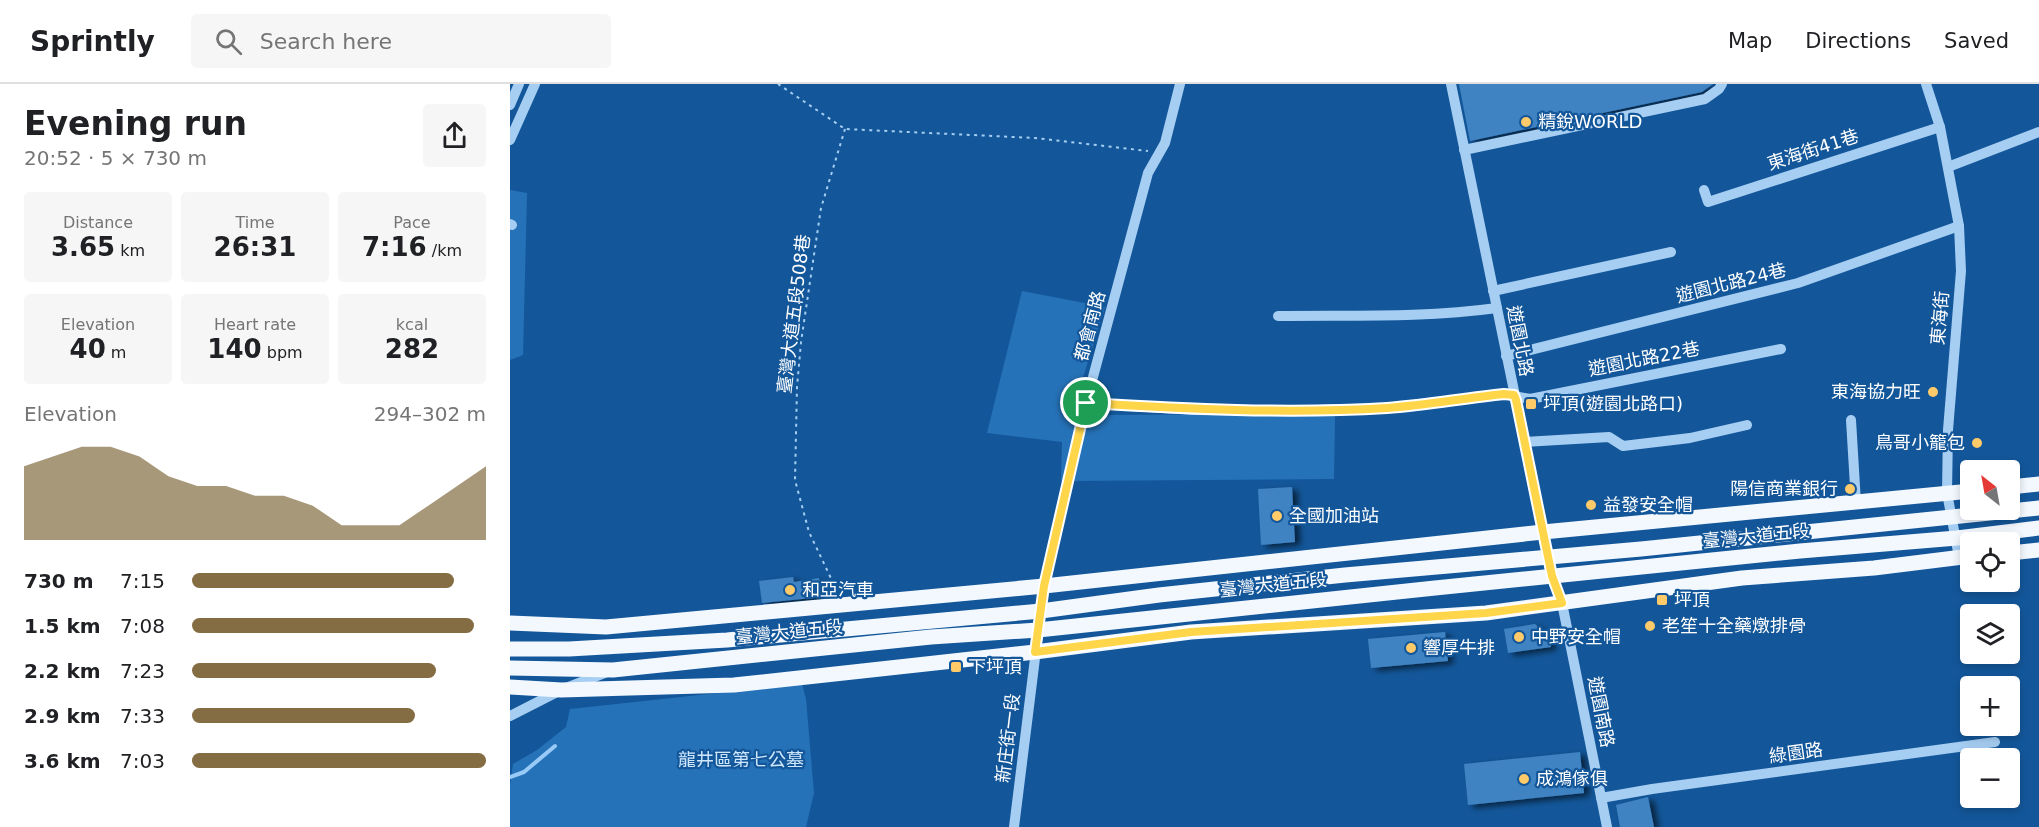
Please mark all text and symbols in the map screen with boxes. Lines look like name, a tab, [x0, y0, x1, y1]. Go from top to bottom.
search box	[191, 14, 611, 68]
text: Sprintly	[30, 25, 155, 58]
icon: search	[212, 25, 245, 58]
text: Search here	[260, 29, 392, 54]
text: Map	[1728, 29, 1772, 53]
text: Directions	[1805, 29, 1911, 53]
text: Saved	[1944, 29, 2009, 53]
text: Evening run	[24, 104, 247, 143]
button: share	[423, 104, 486, 167]
place label: 精銳WORLD	[1538, 111, 1642, 132]
marker: 精銳WORLD	[1519, 115, 1533, 129]
street label: 東海街41巷	[1764, 125, 1861, 174]
text: 20:52 · 5 × 730 m	[24, 146, 207, 170]
text: Distance	[63, 213, 133, 232]
text: Time	[235, 213, 275, 232]
text: Pace	[393, 213, 431, 232]
text: 3.65	[51, 232, 115, 262]
text: 26:31	[214, 232, 296, 262]
text: 7:16	[362, 232, 427, 262]
street label: 臺灣大道五段508巷	[773, 233, 814, 395]
text: km	[115, 241, 145, 260]
text: /km	[427, 241, 462, 260]
street label: 遊園北路24巷	[1674, 259, 1788, 306]
street label: 都會南路	[1070, 288, 1109, 363]
street label: 東海街	[1927, 290, 1952, 346]
street label: 遊園北路	[1503, 304, 1538, 378]
text: Elevation	[61, 315, 135, 334]
text: Heart rate	[214, 315, 296, 334]
text: kcal	[396, 315, 428, 334]
text: 40	[70, 334, 106, 364]
text: 140	[207, 334, 262, 364]
text: 282	[385, 334, 439, 364]
street label: 遊園北路22巷	[1586, 337, 1701, 380]
text: m	[106, 343, 126, 362]
text: bpm	[262, 343, 303, 362]
pin	[1060, 377, 1111, 428]
place label: 東海協力旺	[1831, 381, 1921, 402]
marker: 東海協力旺	[1926, 385, 1940, 399]
icon: arrive	[1069, 386, 1102, 419]
place label: 坪頂(遊園北路口)	[1543, 393, 1683, 414]
marker: 坪頂(遊園北路口)	[1524, 397, 1538, 411]
text: Elevation	[24, 402, 117, 426]
text: 294–302 m	[374, 402, 486, 426]
place label: 鳥哥小籠包	[1875, 432, 1965, 453]
marker: 鳥哥小籠包	[1970, 436, 1984, 450]
north arrow	[1960, 460, 2020, 520]
map controls	[1960, 460, 2020, 808]
place label: 陽信商業銀行	[1730, 478, 1838, 499]
marker: 陽信商業銀行	[1843, 482, 1857, 496]
place label: 益發安全帽	[1603, 494, 1693, 515]
marker: 益發安全帽	[1584, 498, 1598, 512]
place label: 全國加油站	[1289, 505, 1379, 526]
marker: 全國加油站	[1270, 509, 1284, 523]
street label: 臺灣大道五段	[1701, 519, 1811, 552]
button: locate	[1960, 532, 2020, 592]
street label: 臺灣大道五段	[1218, 568, 1328, 601]
text: 730 m	[24, 569, 94, 593]
text: 7:15	[120, 569, 165, 593]
place label: 和亞汽車	[802, 579, 874, 600]
marker: 和亞汽車	[783, 583, 797, 597]
place label: 坪頂	[1674, 589, 1710, 610]
marker: 坪頂	[1655, 593, 1669, 607]
button: layers	[1960, 604, 2020, 664]
text: 1.5 km	[24, 614, 101, 638]
text: 7:08	[120, 614, 165, 638]
street label: 臺灣大道五段	[734, 615, 844, 648]
place label: 老笙十全藥燉排骨	[1662, 615, 1806, 636]
marker: 老笙十全藥燉排骨	[1643, 619, 1657, 633]
place label: 中野安全帽	[1531, 626, 1621, 647]
marker: 中野安全帽	[1512, 630, 1526, 644]
place label: 響厚牛排	[1423, 637, 1495, 658]
marker: 響厚牛排	[1404, 641, 1418, 655]
place label: 下坪頂	[968, 656, 1022, 677]
text: 2.2 km	[24, 659, 101, 683]
text: 7:23	[120, 659, 165, 683]
marker: 下坪頂	[949, 660, 963, 674]
street label: 遊園南路	[1584, 675, 1619, 749]
button: +	[1960, 676, 2020, 736]
street label: 新庄街一段	[992, 692, 1023, 784]
text: 2.9 km	[24, 704, 101, 728]
text: 7:33	[120, 704, 165, 728]
street label: 綠園路	[1768, 738, 1824, 767]
button: −	[1960, 748, 2020, 808]
text: 3.6 km	[24, 749, 101, 773]
text: 7:03	[120, 749, 165, 773]
park label: 龍井區第七公墓	[678, 749, 804, 770]
place label: 成鴻傢俱	[1536, 768, 1608, 789]
marker: 成鴻傢俱	[1517, 772, 1531, 786]

